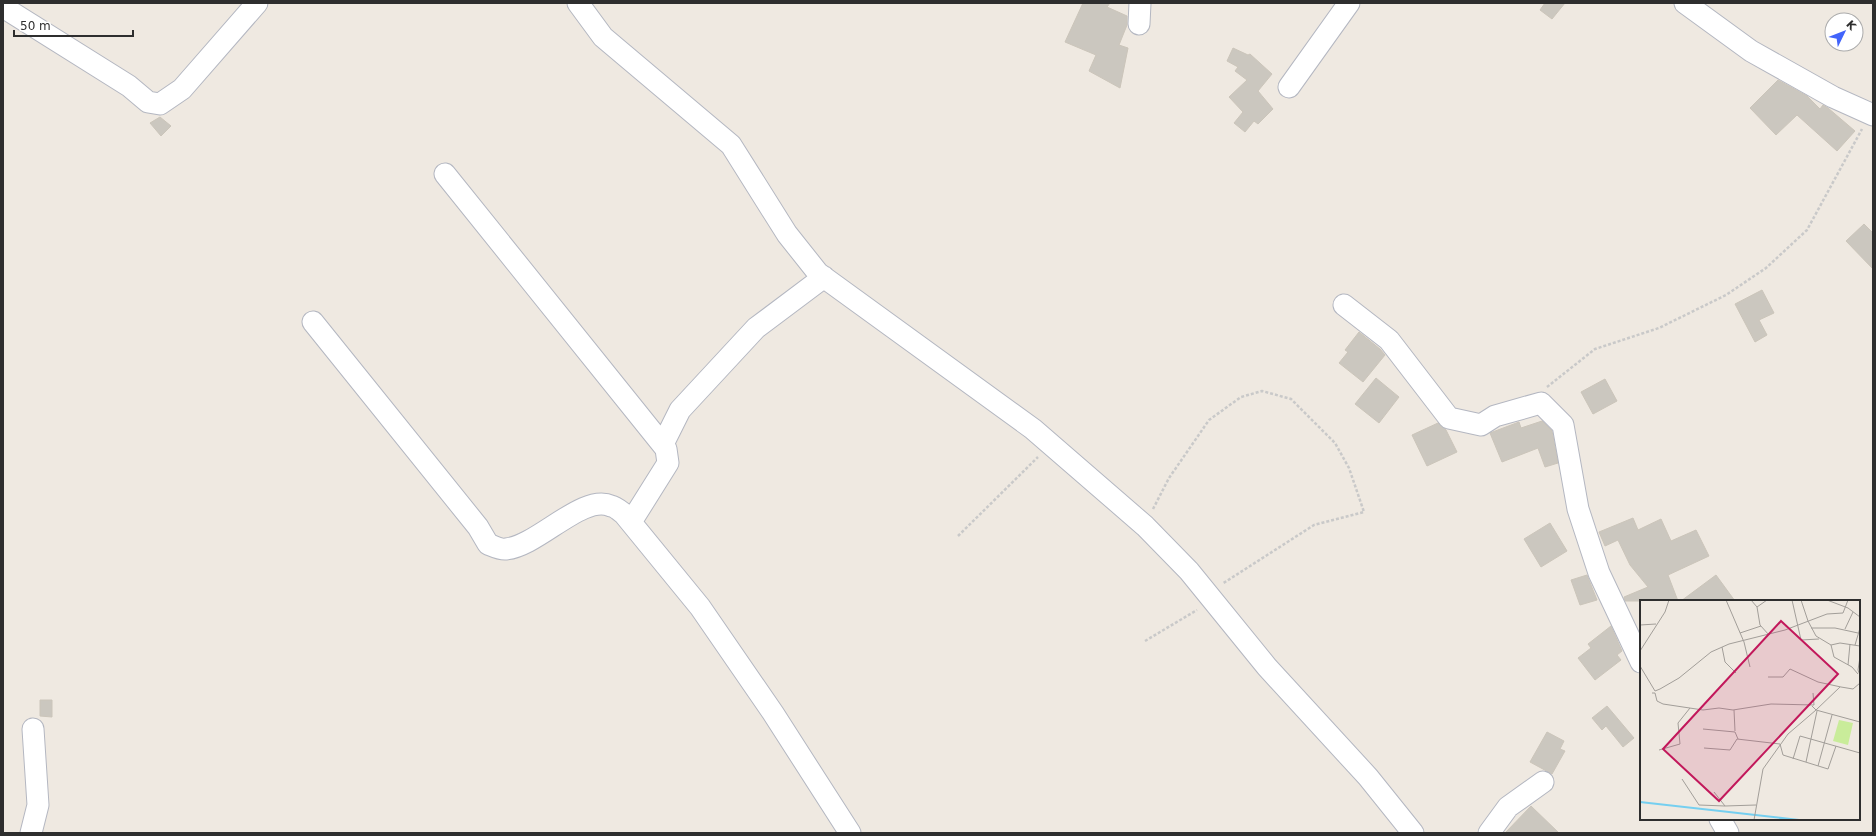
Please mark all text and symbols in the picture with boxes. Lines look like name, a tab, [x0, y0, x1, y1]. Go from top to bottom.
scale bar	[14, 12, 133, 38]
north arrow	[1824, 12, 1864, 52]
text: K	[1843, 18, 1859, 33]
text: 50 m	[20, 19, 51, 33]
inset map	[1640, 600, 1860, 820]

